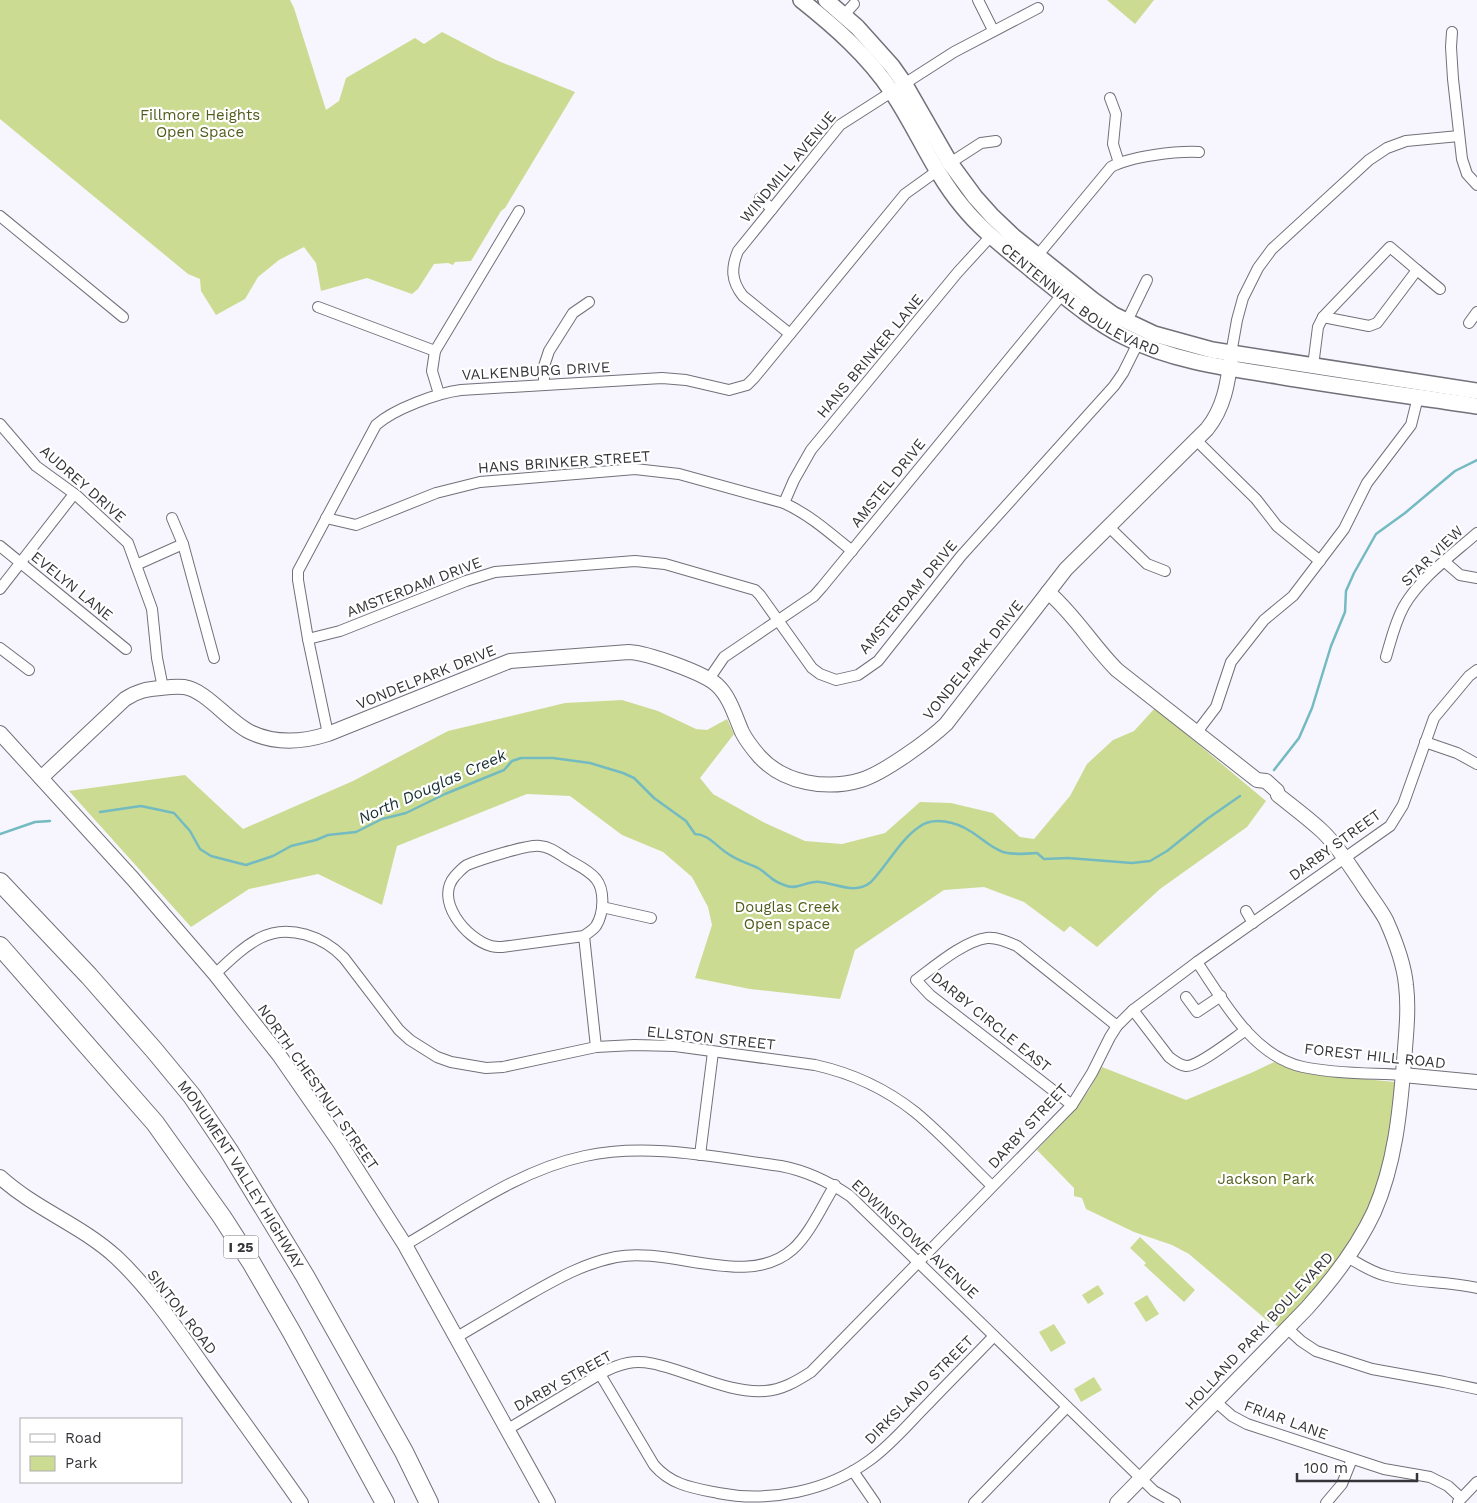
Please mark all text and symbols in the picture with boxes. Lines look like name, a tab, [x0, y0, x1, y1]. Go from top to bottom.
park label: Fillmore Heights Open Space	[140, 106, 260, 141]
street label: WINDMILL AVENUE	[736, 108, 840, 226]
street label: CENTENNIAL BOULEVARD	[997, 239, 1162, 360]
street label: HANS BRINKER LANE	[813, 291, 927, 421]
street label: VALKENBURG DRIVE	[461, 358, 611, 384]
street label: AMSTEL DRIVE	[847, 435, 929, 531]
street label: AUDREY DRIVE	[36, 442, 130, 526]
street label: HANS BRINKER STREET	[477, 447, 651, 477]
street label: STAR VIEW	[1397, 522, 1467, 590]
street label: AMSTERDAM DRIVE	[855, 536, 961, 658]
street label: EVELYN LANE	[27, 548, 117, 624]
street label: AMSTERDAM DRIVE	[344, 553, 484, 621]
street label: VONDELPARK DRIVE	[919, 597, 1027, 723]
street label: VONDELPARK DRIVE	[354, 641, 498, 713]
water label: North Douglas Creek	[355, 745, 510, 828]
street label: DARBY STREET	[1285, 806, 1385, 884]
park label: Douglas Creek Open space	[734, 898, 840, 933]
street label: DARBY CIRCLE EAST	[927, 968, 1055, 1076]
street label: NORTH CHESTNUT STREET	[254, 1001, 382, 1173]
street label: ELLSTON STREET	[646, 1022, 776, 1054]
street label: FOREST HILL ROAD	[1303, 1040, 1447, 1072]
street label: MONUMENT VALLEY HIGHWAY	[174, 1077, 308, 1273]
street label: DARBY STREET	[984, 1080, 1072, 1172]
park label: Jackson Park	[1217, 1170, 1315, 1188]
street label: EDWINSTOWE AVENUE	[848, 1175, 982, 1303]
road number: I 25	[224, 1236, 258, 1258]
street label: HOLLAND PARK BOULEVARD	[1181, 1248, 1337, 1414]
street label: SINTON ROAD	[143, 1266, 221, 1358]
street label: DIRKSLAND STREET	[861, 1332, 977, 1448]
street label: DARBY STREET	[511, 1347, 615, 1415]
street label: FRIAR LANE	[1242, 1396, 1330, 1444]
legend	[20, 1418, 182, 1483]
text: Road	[65, 1429, 102, 1447]
scale bar	[1297, 1450, 1417, 1482]
text: Park	[65, 1454, 98, 1472]
text: 100 m	[1304, 1459, 1348, 1477]

